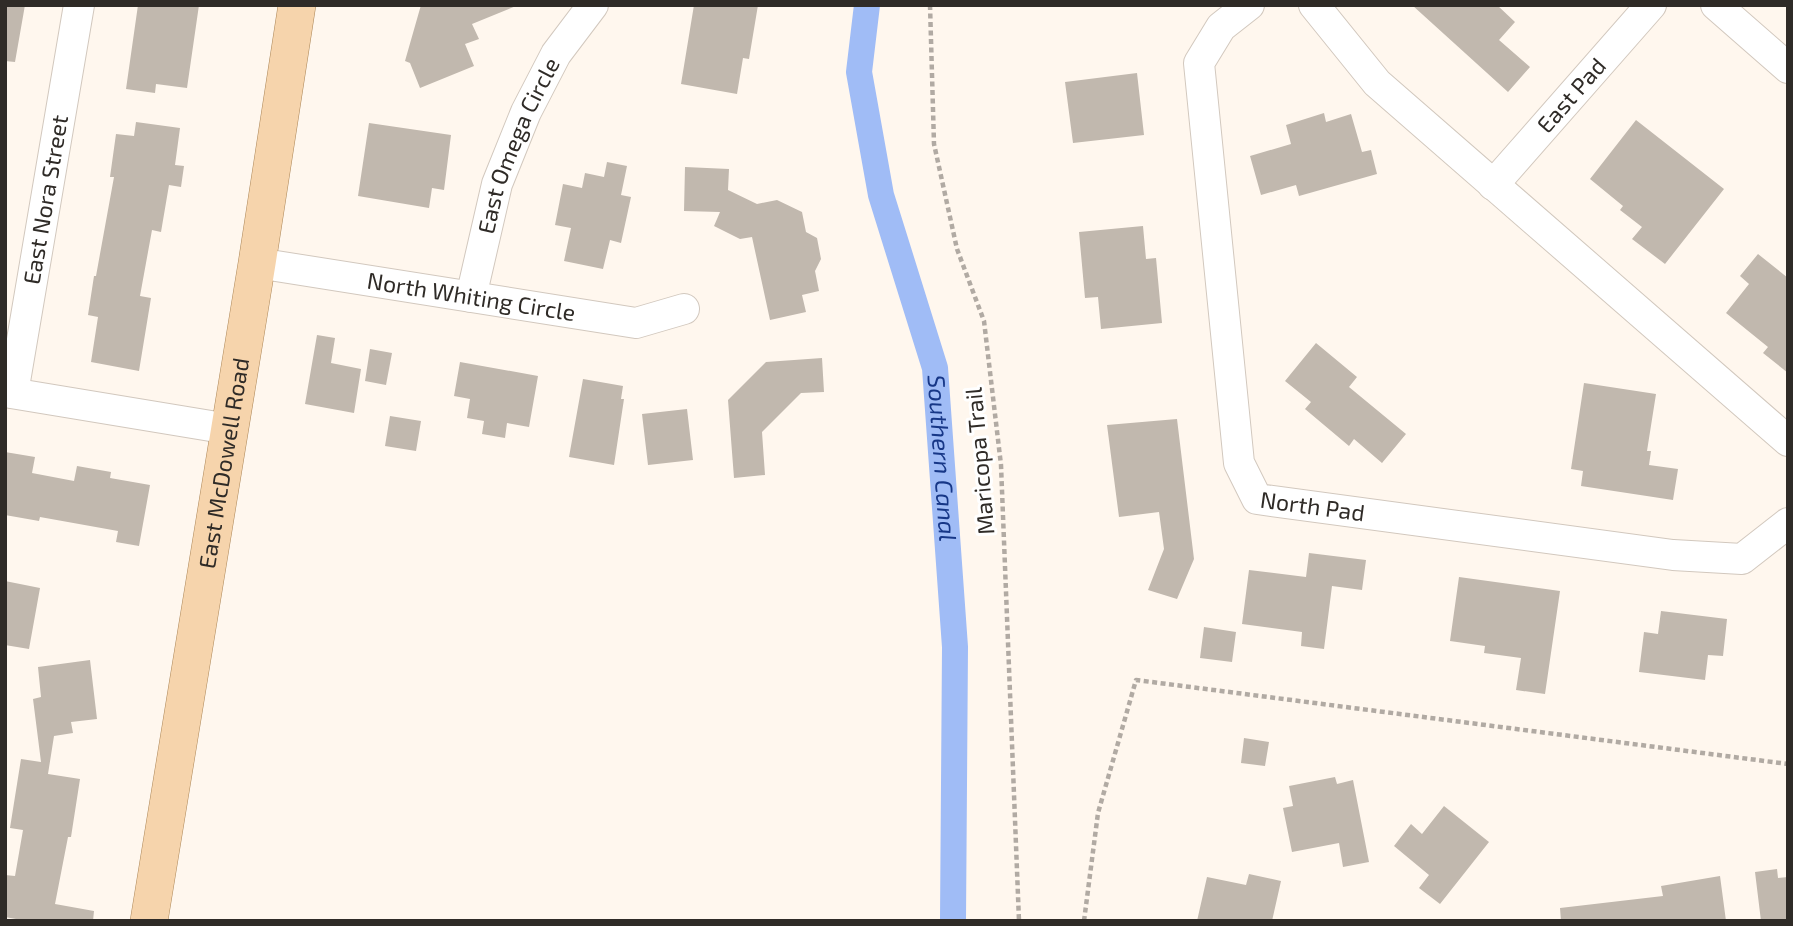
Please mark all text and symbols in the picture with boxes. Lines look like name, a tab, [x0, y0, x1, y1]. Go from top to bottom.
street label: East Omega Circle	[471, 52, 565, 236]
street label: East Pad	[1530, 52, 1611, 138]
street label: East Nora Street	[17, 113, 73, 286]
street label: North Whiting Circle	[365, 266, 578, 326]
street label: East McDowell Road	[192, 355, 254, 570]
water label: Southern Canal	[923, 374, 963, 542]
street label: Maricopa Trail	[959, 386, 999, 536]
street label: North Pad	[1259, 485, 1367, 526]

